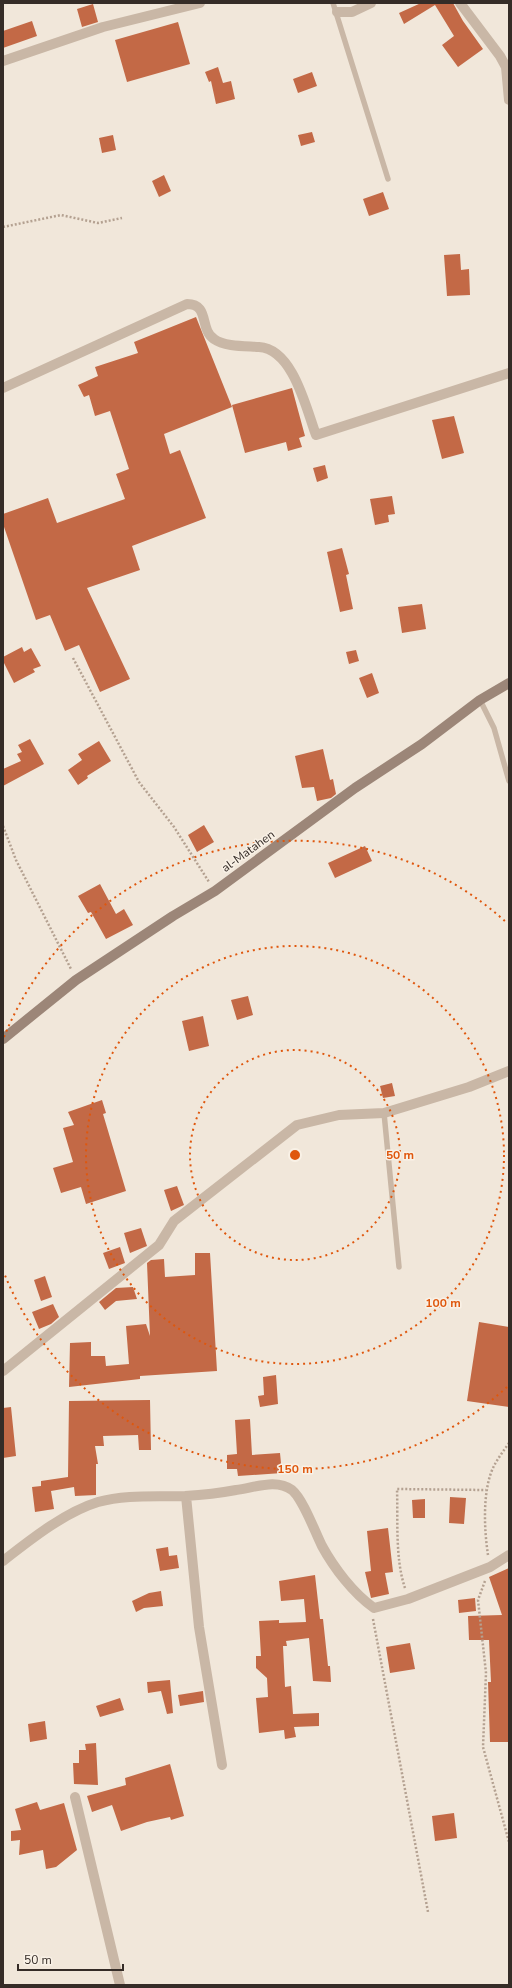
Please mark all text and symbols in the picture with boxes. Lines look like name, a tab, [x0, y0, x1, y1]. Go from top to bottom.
street label: al-Matahen	[218, 826, 278, 876]
text: 50 m	[386, 1147, 414, 1163]
centre of rings	[288, 1148, 302, 1162]
text: 100 m	[425, 1295, 461, 1311]
text: 150 m	[277, 1461, 313, 1477]
scale bar	[18, 1946, 123, 1972]
text: 50 m	[24, 1952, 52, 1968]

